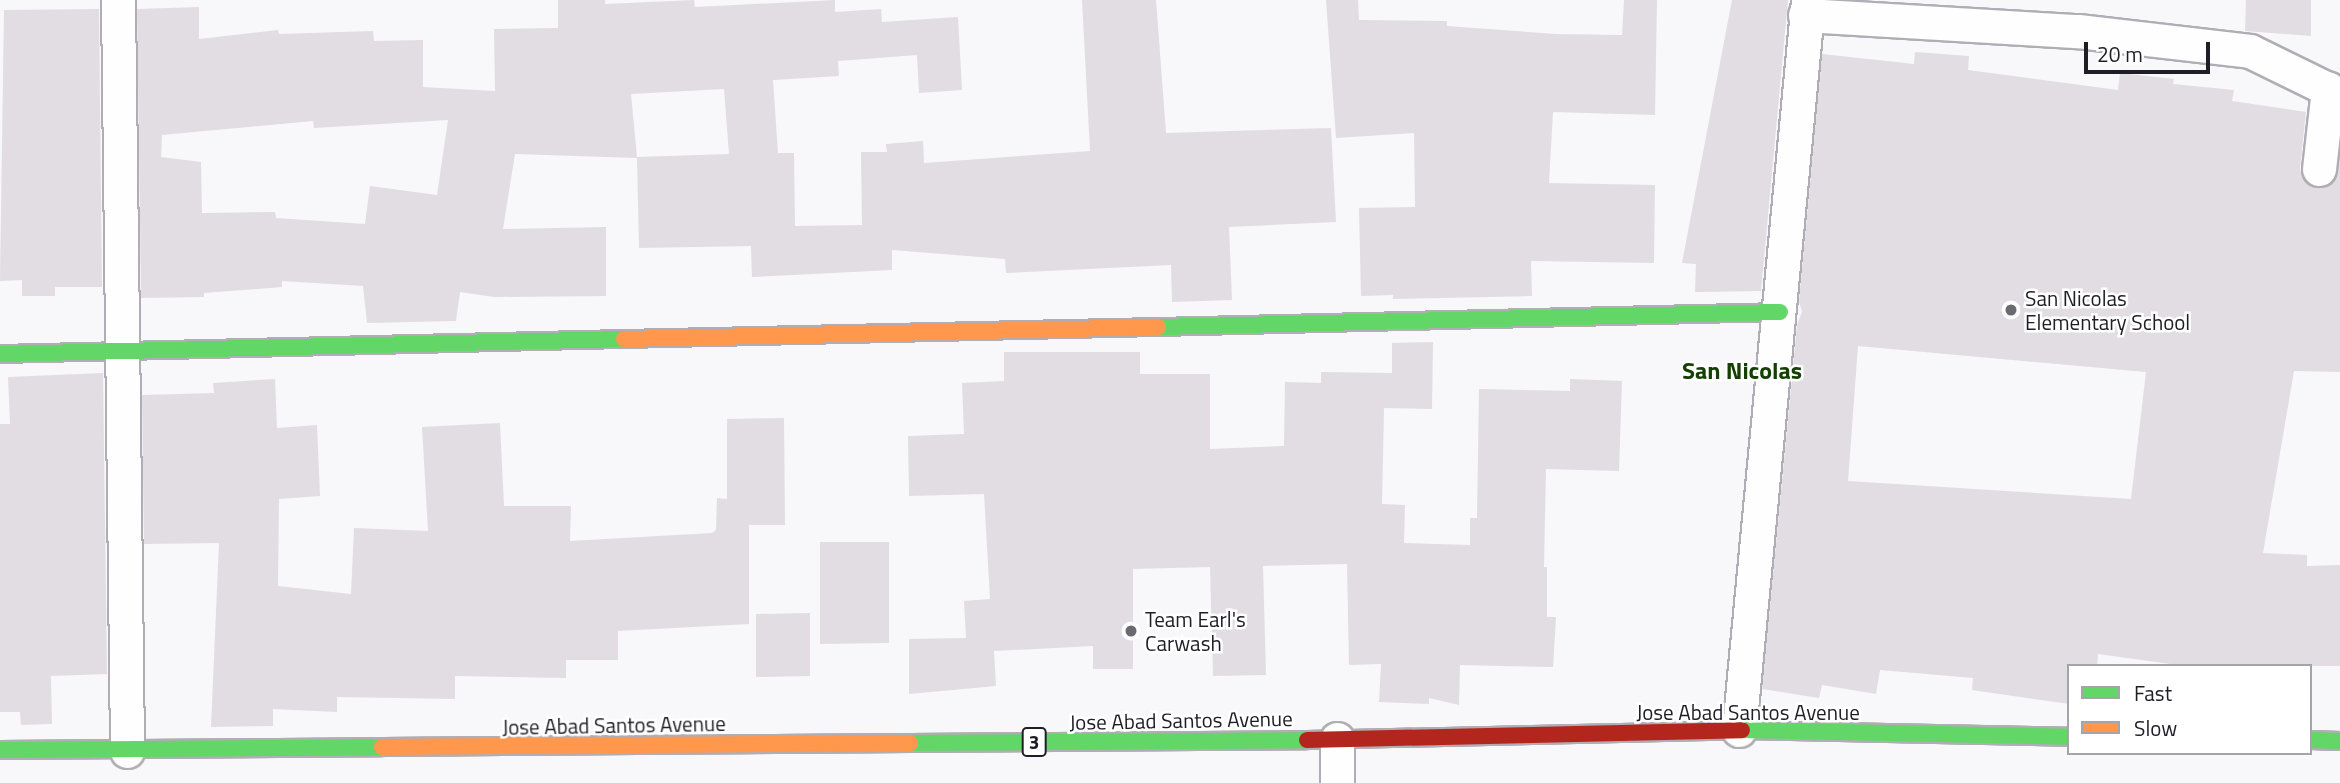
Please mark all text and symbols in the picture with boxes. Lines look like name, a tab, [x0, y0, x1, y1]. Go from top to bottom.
scale bar	[2088, 28, 2214, 72]
text: 20 m	[2097, 38, 2143, 70]
place label: San Nicolas Elementary School	[2025, 285, 2190, 335]
marker: San Nicolas Elementary School	[2003, 302, 2019, 318]
district label: San Nicolas	[1682, 357, 1802, 385]
place label: Team Earl's Carwash	[1145, 606, 1246, 656]
marker: Team Earl's Carwash	[1123, 623, 1139, 639]
legend	[2067, 664, 2312, 755]
text: Fast	[2134, 677, 2172, 709]
street label: Jose Abad Santos Avenue	[1636, 699, 1860, 725]
street label: Jose Abad Santos Avenue	[1069, 705, 1293, 735]
street label: Jose Abad Santos Avenue	[502, 710, 726, 740]
text: Slow	[2134, 712, 2177, 744]
road number: 3	[1020, 726, 1048, 758]

